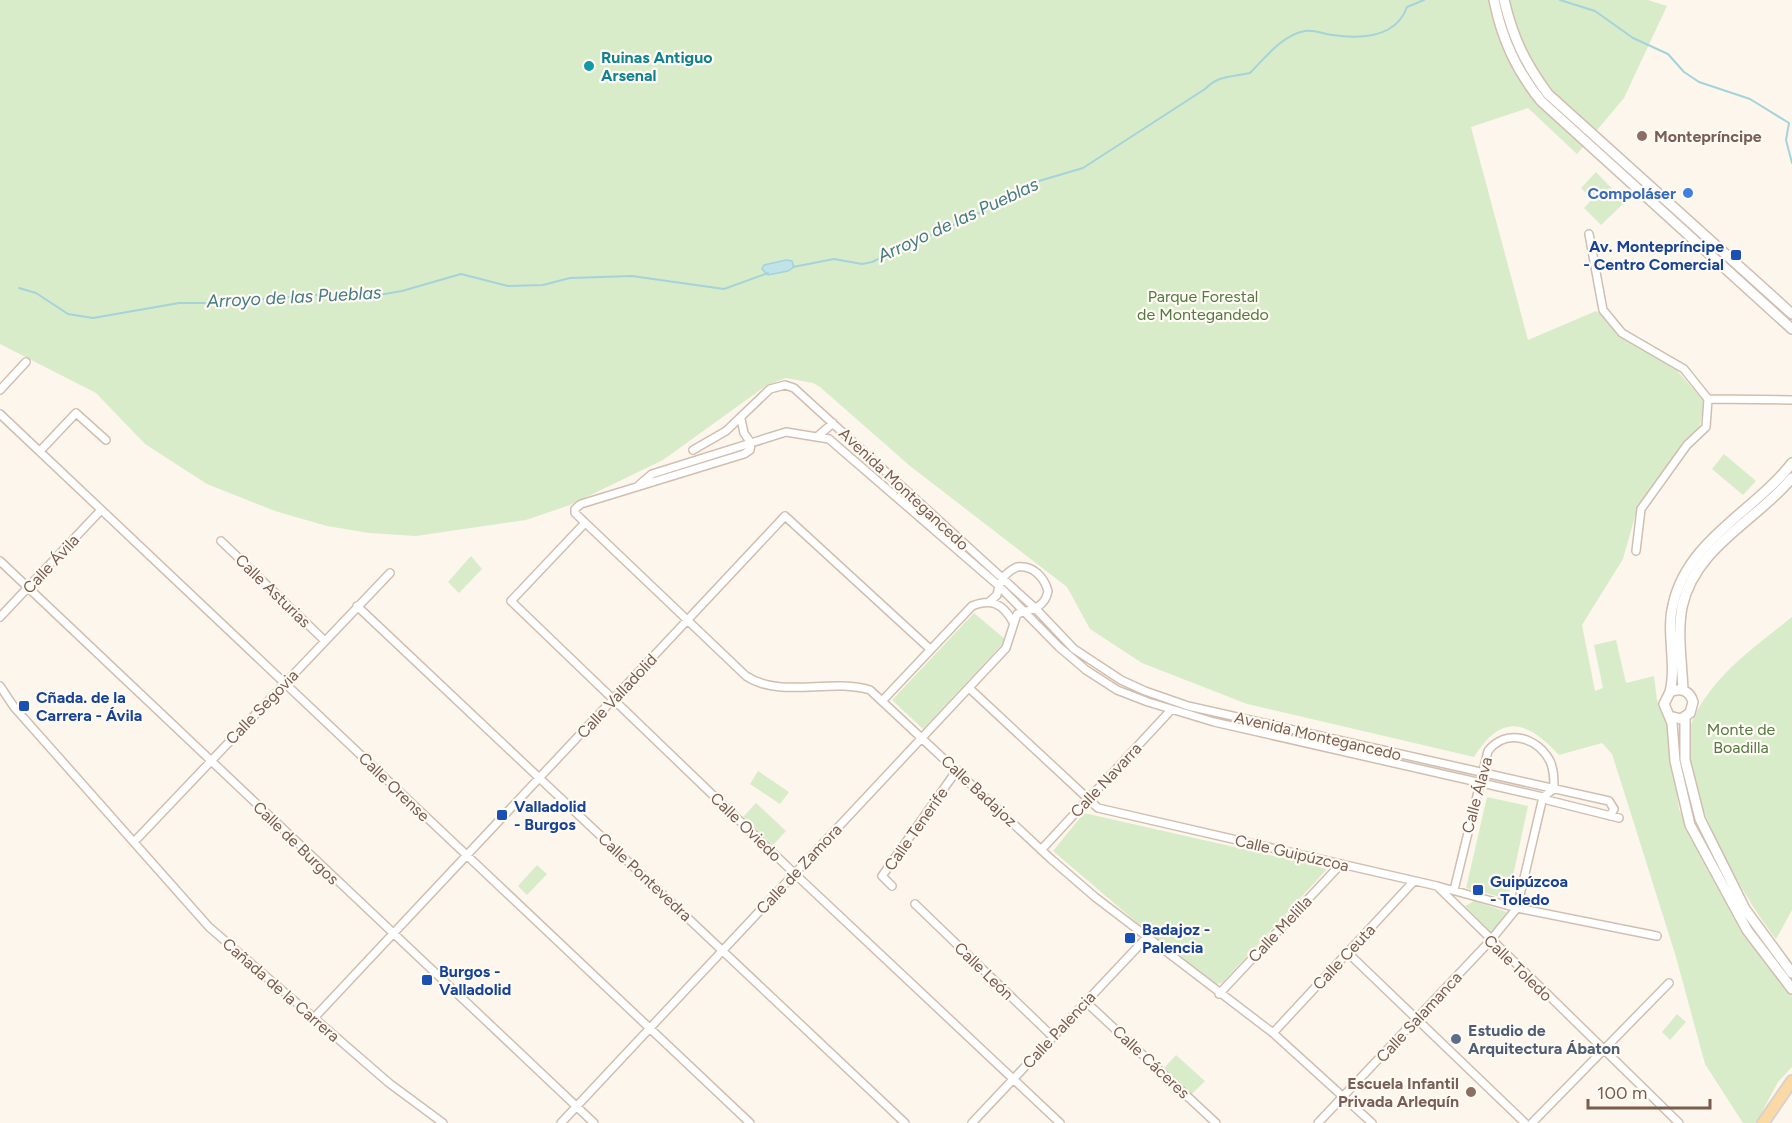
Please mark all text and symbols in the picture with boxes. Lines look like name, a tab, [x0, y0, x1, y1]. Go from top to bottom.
place label: Ruinas Antiguo Arsenal	[601, 48, 713, 85]
marker: Ruinas Antiguo Arsenal	[582, 59, 596, 73]
place label: Montepríncipe	[1654, 127, 1762, 146]
marker: Montepríncipe	[1635, 129, 1649, 143]
water label: Arroyo de las Pueblas	[873, 173, 1042, 267]
place label: Compoláser	[1587, 184, 1676, 203]
marker: Compoláser	[1681, 186, 1695, 200]
place label: Av. Montepríncipe - Centro Comercial	[1583, 237, 1724, 274]
marker: Av. Montepríncipe - Centro Comercial	[1729, 248, 1743, 262]
water label: Arroyo de las Pueblas	[205, 281, 383, 313]
park label: Parque Forestal de Montegandedo	[1137, 287, 1269, 324]
street label: Avenida Montegancedo	[835, 424, 973, 554]
street label: Calle Ávila	[19, 531, 83, 597]
street label: Calle Asturias	[231, 550, 315, 632]
street label: Calle Valladolid	[573, 650, 661, 742]
street label: Calle Segovia	[222, 666, 302, 748]
place label: Cñada. de la Carrera - Ávila	[36, 688, 142, 725]
marker: Cñada. de la Carrera - Ávila	[17, 699, 31, 713]
street label: Avenida Montegancedo	[1233, 708, 1403, 764]
park label: Monte de Boadilla	[1707, 720, 1776, 757]
street label: Calle Navarra	[1067, 739, 1145, 821]
street label: Calle Orense	[355, 749, 434, 826]
street label: Calle Badajoz	[937, 751, 1021, 831]
street label: Calle Álava	[1458, 755, 1496, 835]
street label: Calle Tenerife	[880, 783, 952, 874]
street label: Calle Oviedo	[707, 788, 785, 866]
street label: Calle de Burgos	[249, 797, 343, 889]
place label: Valladolid - Burgos	[514, 797, 586, 834]
marker: Valladolid - Burgos	[495, 808, 509, 822]
street label: Calle de Zamora	[752, 820, 846, 918]
street label: Calle Pontevedra	[594, 829, 696, 925]
street label: Calle Guipúzcoa	[1233, 831, 1351, 875]
place label: Guipúzcoa - Toledo	[1490, 872, 1568, 909]
marker: Guipúzcoa - Toledo	[1471, 883, 1485, 897]
street label: Calle Melilla	[1244, 892, 1316, 966]
place label: Badajoz - Palencia	[1142, 920, 1210, 957]
street label: Calle Ceuta	[1309, 920, 1379, 994]
marker: Badajoz - Palencia	[1123, 931, 1137, 945]
street label: Calle Toledo	[1480, 931, 1556, 1005]
street label: Cañada de la Carrera	[219, 934, 343, 1046]
street label: Calle León	[951, 938, 1018, 1004]
place label: Burgos - Valladolid	[439, 962, 511, 999]
street label: Calle Salamanca	[1372, 968, 1466, 1066]
marker: Burgos - Valladolid	[420, 973, 434, 987]
street label: Calle Palencia	[1018, 988, 1100, 1072]
place label: Estudio de Arquitectura Ábaton	[1468, 1021, 1620, 1058]
street label: Calle Cáceres	[1109, 1022, 1193, 1102]
marker: Estudio de Arquitectura Ábaton	[1449, 1032, 1463, 1046]
scale bar	[1588, 1072, 1710, 1110]
place label: Escuela Infantil Privada Arlequín	[1338, 1074, 1459, 1111]
text: 100 m	[1597, 1082, 1647, 1104]
marker: Escuela Infantil Privada Arlequín	[1464, 1085, 1478, 1099]

